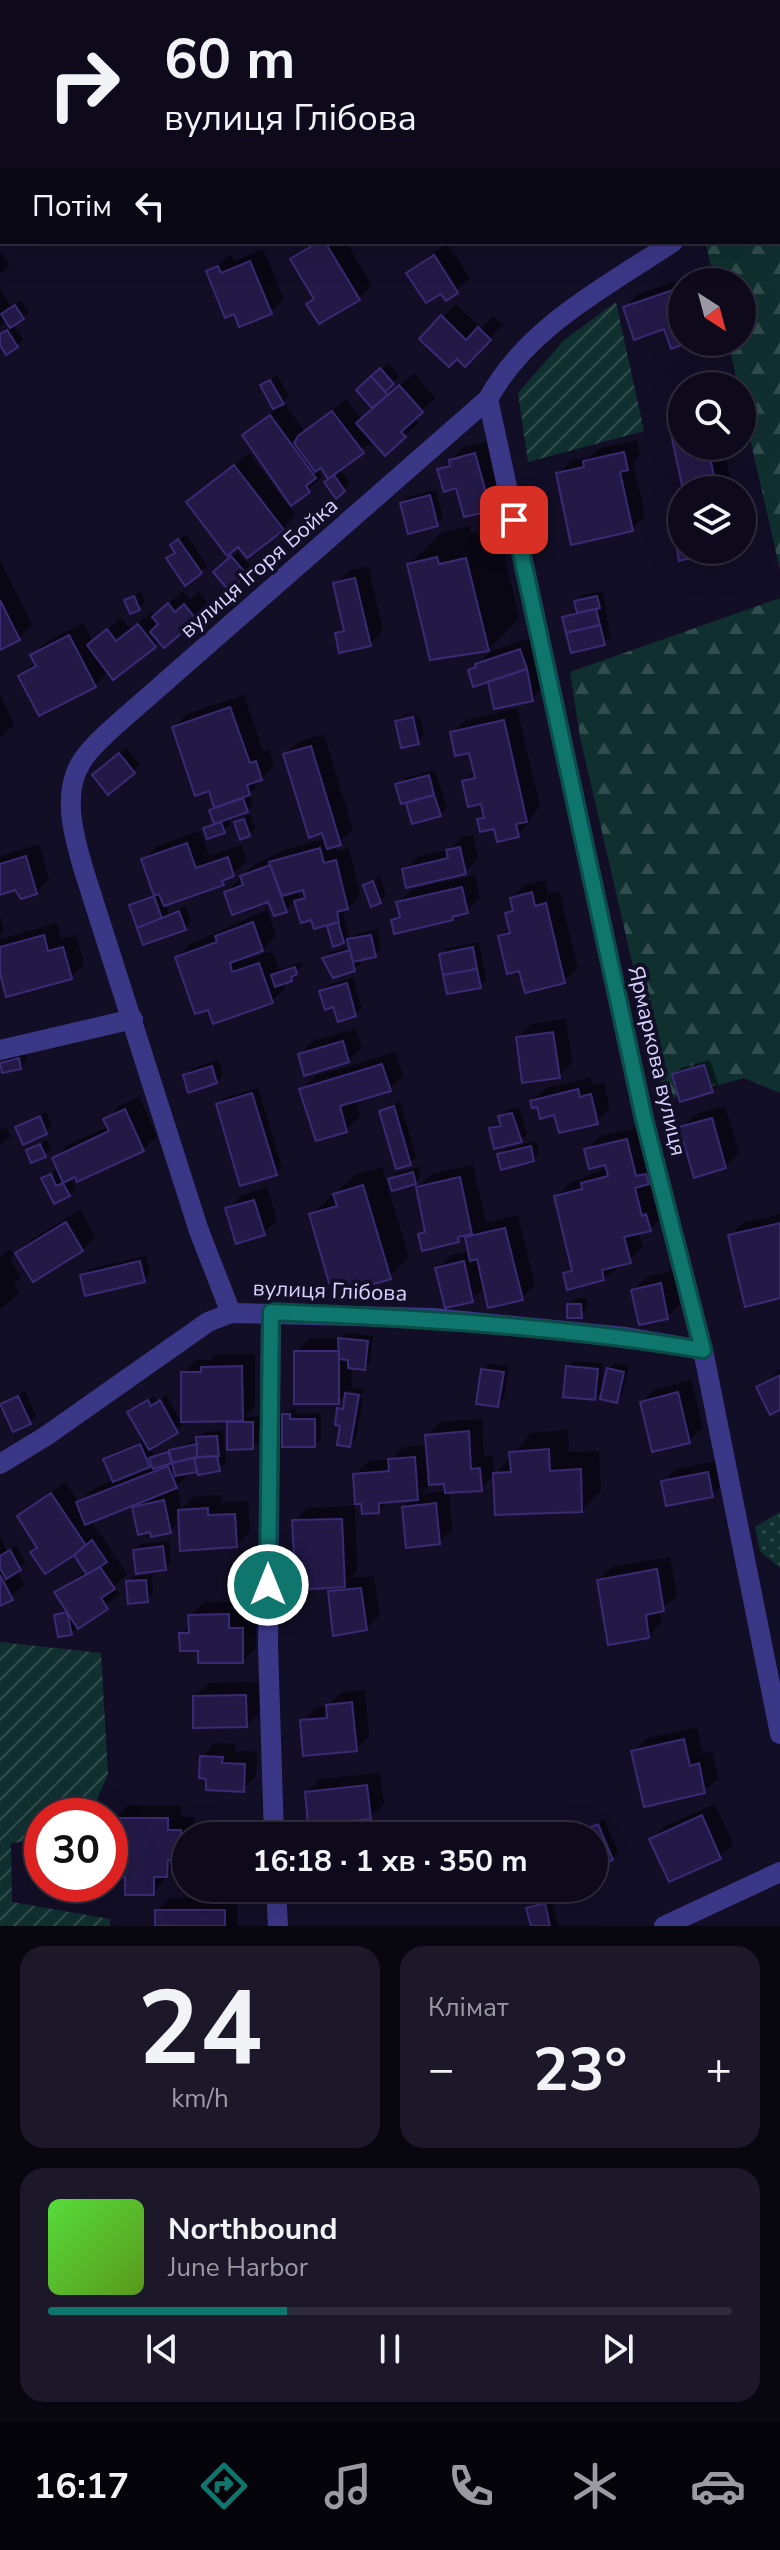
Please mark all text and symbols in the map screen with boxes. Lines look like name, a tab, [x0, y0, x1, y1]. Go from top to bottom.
text: 60 m	[164, 21, 295, 98]
icon: right	[32, 32, 136, 136]
text: вулиця Глібова	[164, 94, 417, 143]
icon: left	[128, 184, 172, 228]
text: Потім	[32, 186, 112, 227]
north arrow	[668, 268, 756, 356]
map controls	[668, 268, 756, 564]
button: search	[668, 372, 756, 460]
button: layers	[668, 476, 756, 564]
pin	[480, 486, 548, 554]
street label: вулиця Ігоря Бойка	[173, 491, 345, 645]
icon: arrive	[492, 498, 536, 542]
street label: Ярмаркова вулиця	[621, 963, 693, 1159]
street label: вулиця Глібова	[252, 1273, 408, 1309]
position arrow	[226, 1543, 310, 1627]
speed limit sign: 30	[24, 1798, 128, 1902]
text: 16:18 · 1 хв · 350 m	[252, 1841, 528, 1882]
text: 24	[138, 1958, 262, 2100]
text: Клімат	[428, 1990, 509, 2025]
text: 23°	[533, 2029, 627, 2111]
text: −	[428, 2040, 454, 2100]
text: +	[706, 2040, 732, 2100]
text: km/h	[171, 2081, 229, 2116]
text: Northbound	[168, 2209, 338, 2250]
text: June Harbor	[168, 2250, 308, 2285]
icon: previous	[140, 2327, 184, 2371]
icon: pause	[368, 2327, 412, 2371]
icon: next	[596, 2327, 640, 2371]
icon: directions	[196, 2458, 252, 2514]
icon: music	[320, 2458, 376, 2514]
icon: phone	[443, 2458, 499, 2514]
icon: climate	[567, 2458, 623, 2514]
icon: car	[690, 2458, 746, 2514]
text: 16:17	[34, 2462, 129, 2511]

